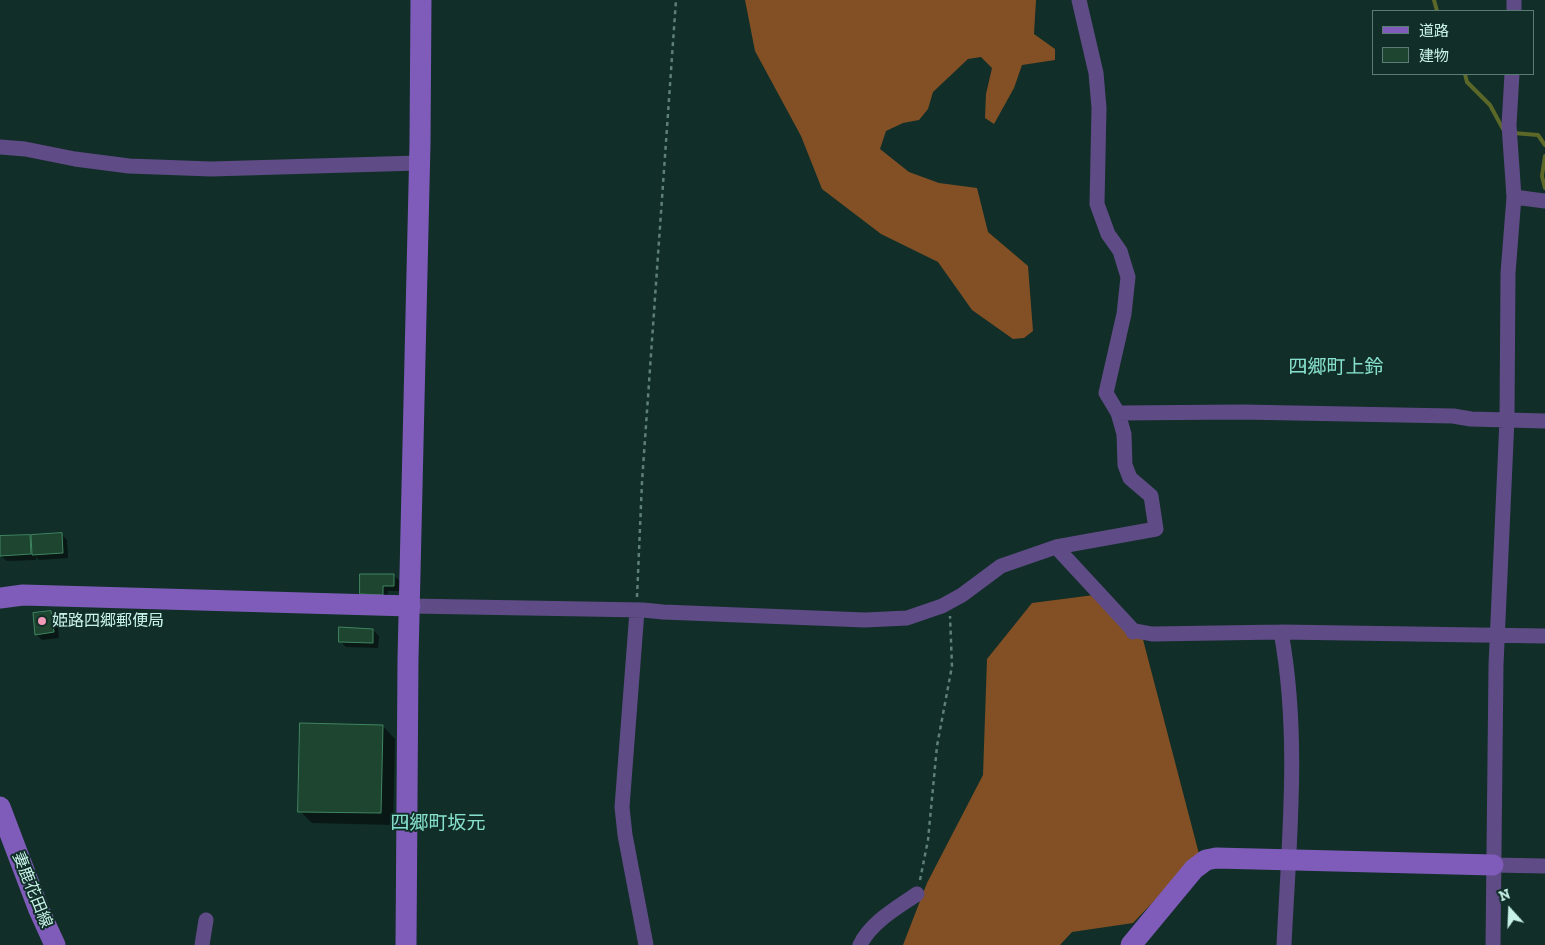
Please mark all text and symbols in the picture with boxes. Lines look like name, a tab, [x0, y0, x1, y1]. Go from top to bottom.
legend	[1372, 10, 1535, 75]
text: 道路	[1419, 22, 1449, 40]
text: 建物	[1419, 47, 1449, 65]
district label: 四郷町上鈴	[1289, 357, 1383, 379]
place label: 姫路四郷郵便局	[52, 611, 164, 631]
marker: 姫路四郷郵便局	[36, 615, 48, 627]
district label: 四郷町坂元	[391, 813, 485, 835]
street label: 妻鹿花田線	[8, 849, 56, 931]
north arrow	[1485, 885, 1535, 935]
text: N	[1497, 886, 1513, 905]

